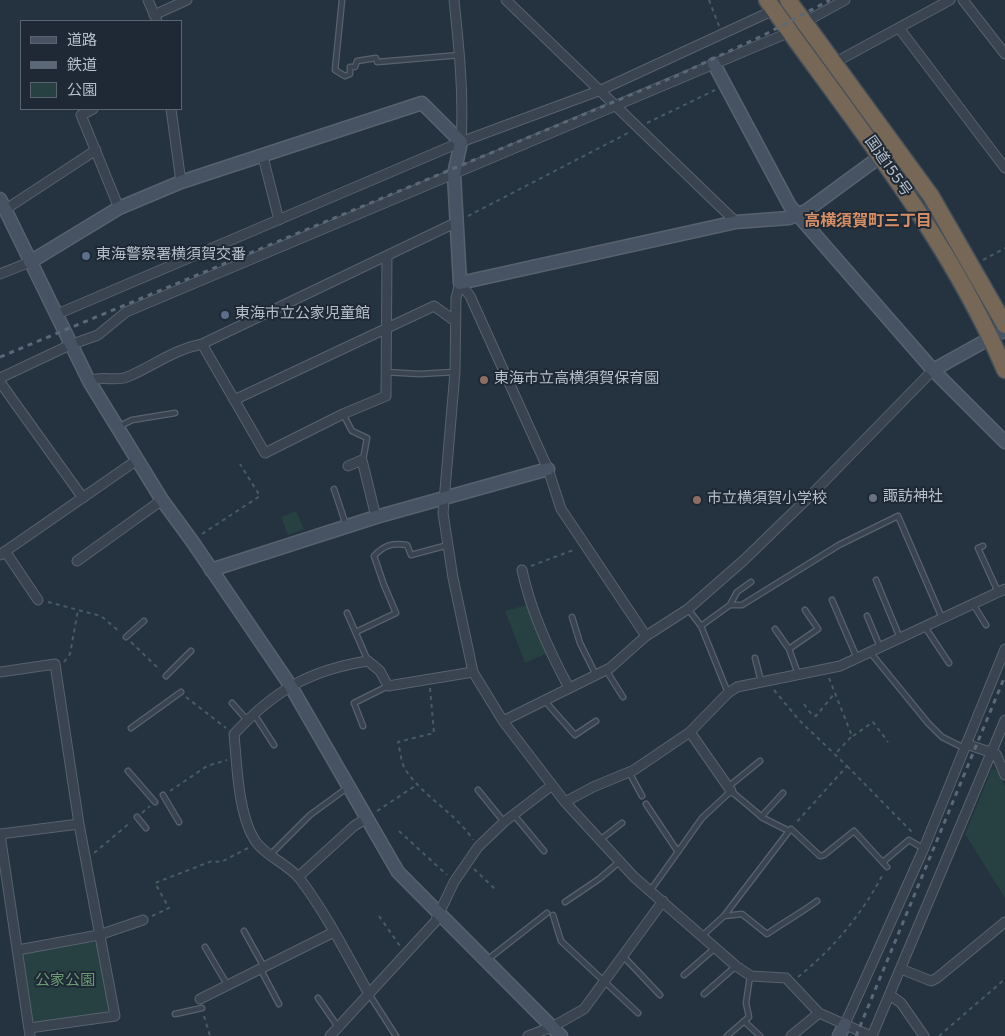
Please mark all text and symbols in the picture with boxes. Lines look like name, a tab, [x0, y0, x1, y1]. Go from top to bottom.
legend	[20, 20, 182, 110]
text: 道路	[67, 32, 97, 51]
text: 鉄道	[67, 57, 97, 76]
text: 公園	[67, 82, 97, 101]
street label: 国道155号	[860, 133, 914, 201]
district label: 高横須賀町三丁目	[804, 213, 932, 233]
place label: 東海警察署横須賀交番	[96, 247, 246, 265]
marker: 東海警察署横須賀交番	[80, 250, 92, 262]
place label: 東海市立公家児童館	[235, 306, 370, 324]
marker: 東海市立公家児童館	[219, 309, 231, 321]
place label: 東海市立高横須賀保育園	[494, 371, 659, 389]
marker: 東海市立高横須賀保育園	[478, 374, 490, 386]
place label: 諏訪神社	[883, 489, 943, 507]
place label: 市立横須賀小学校	[707, 491, 827, 509]
marker: 諏訪神社	[867, 492, 879, 504]
marker: 市立横須賀小学校	[691, 494, 703, 506]
park label: 公家公園	[35, 973, 95, 991]

